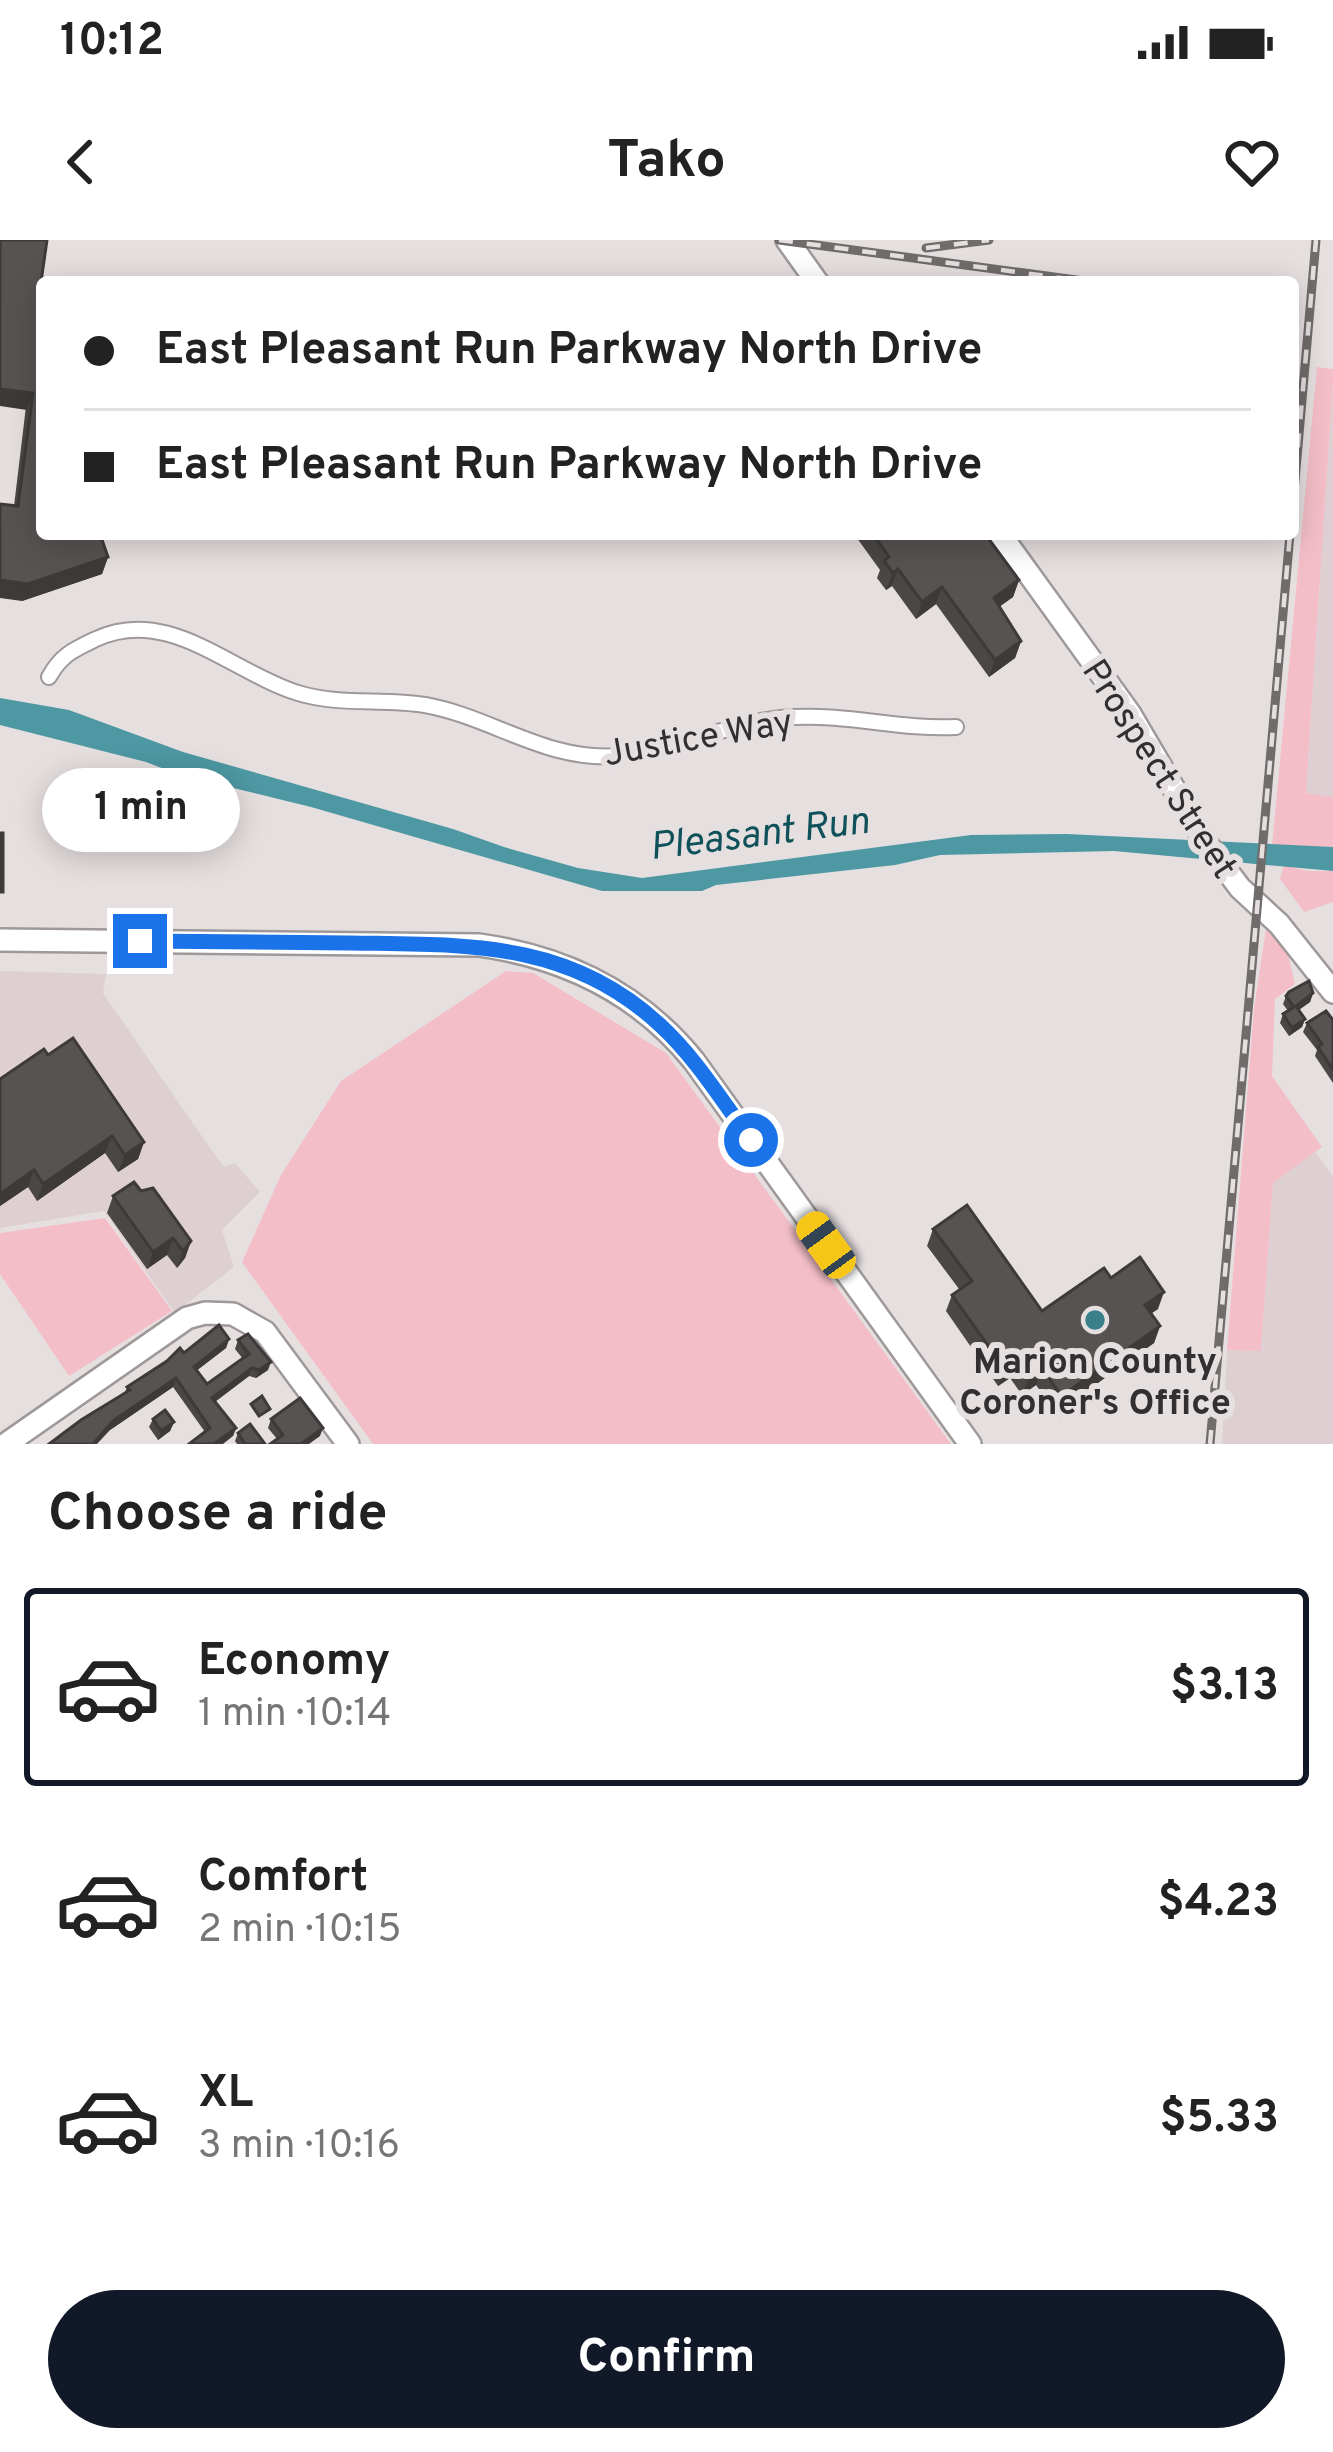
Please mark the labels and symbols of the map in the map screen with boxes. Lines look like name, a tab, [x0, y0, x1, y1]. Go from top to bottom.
street label: Prospect Street	[1070, 652, 1246, 888]
street label: Justice Way	[601, 701, 797, 779]
callout: 1 min	[41, 767, 239, 851]
water label: Pleasant Run	[647, 799, 872, 874]
route end	[113, 914, 167, 968]
route start	[724, 1113, 778, 1167]
car	[790, 1205, 862, 1285]
marker: Marion County Coroner's Office	[1082, 1307, 1108, 1333]
place label: Marion County Coroner's Office	[959, 1341, 1231, 1428]

